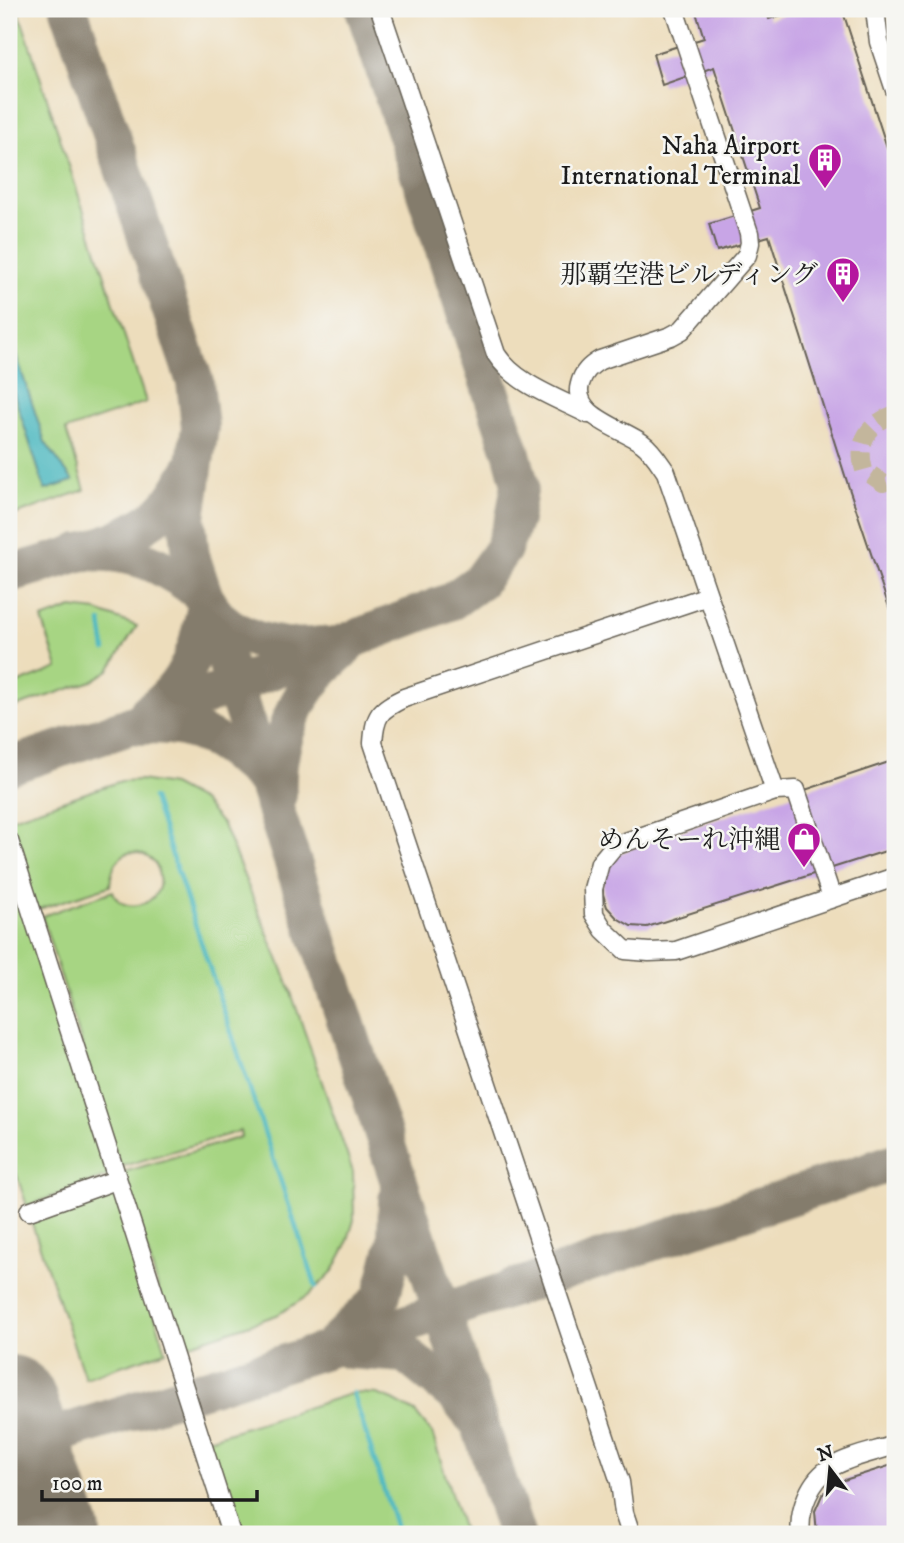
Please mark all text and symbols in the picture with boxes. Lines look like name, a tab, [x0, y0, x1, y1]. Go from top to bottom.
place label: Naha Airport International Terminal	[561, 130, 800, 193]
building icon: Naha Airport International Terminal	[806, 141, 844, 190]
building icon: 那覇空港ビルディング	[824, 255, 862, 304]
place label: 那覇空港ビルディング	[561, 259, 818, 292]
shop icon: めんそーれ沖縄	[785, 820, 823, 869]
place label: めんそーれ沖縄	[598, 824, 780, 857]
north arrow	[796, 1434, 866, 1504]
text: N	[815, 1441, 837, 1467]
scale bar	[42, 1459, 257, 1503]
text: 100 m	[52, 1471, 103, 1497]

